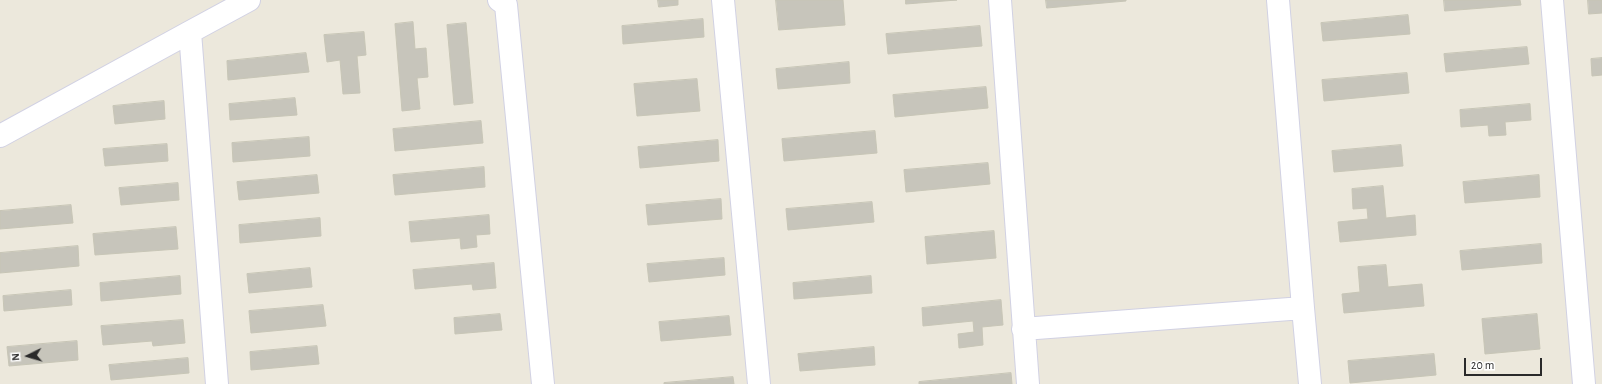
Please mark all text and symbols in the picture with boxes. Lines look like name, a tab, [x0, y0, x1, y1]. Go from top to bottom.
north arrow	[8, 336, 48, 376]
scale bar	[1466, 350, 1544, 376]
text: N	[10, 353, 21, 361]
text: 20 m	[1471, 359, 1494, 371]

